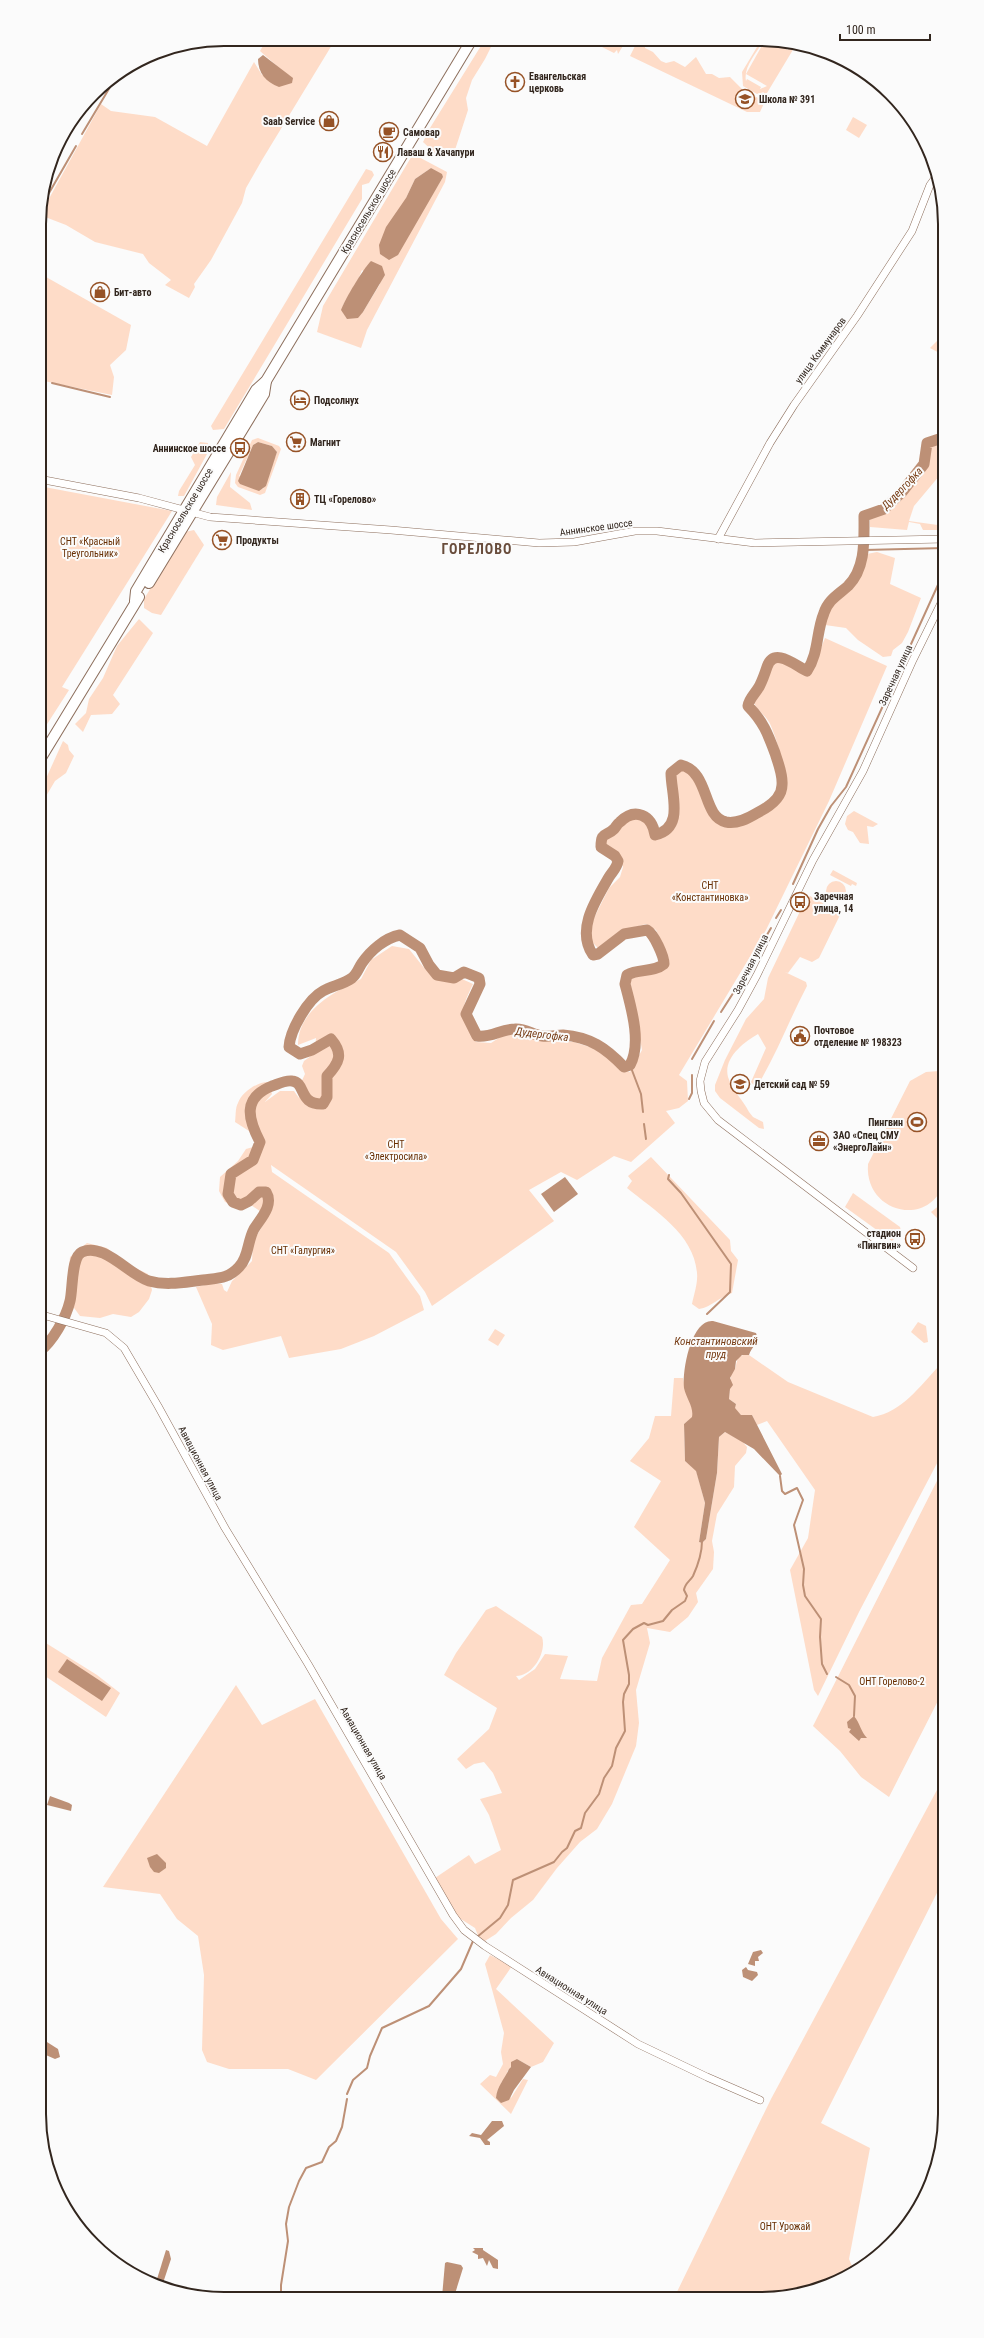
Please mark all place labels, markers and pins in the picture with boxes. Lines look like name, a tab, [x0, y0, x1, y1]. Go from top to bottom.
church icon: Евангельская церковь	[504, 71, 526, 93]
place label: Евангельская церковь	[529, 71, 586, 94]
school or university icon: Школа № 391	[734, 88, 756, 110]
place label: Школа № 391	[759, 94, 815, 105]
shop icon: Saab Service	[318, 110, 340, 132]
place label: Saab Service	[263, 116, 315, 127]
cafe icon: Самовар	[378, 121, 400, 143]
place label: Самовар	[403, 127, 440, 138]
restaurant icon: Лаваш & Хачапури	[372, 141, 394, 163]
place label: Лаваш & Хачапури	[397, 147, 475, 158]
shop icon: Бит-авто	[89, 281, 111, 303]
place label: Бит-авто	[114, 287, 151, 298]
hotel icon: Подсолнух	[289, 389, 311, 411]
place label: Подсолнух	[314, 395, 359, 406]
supermarket icon: Магнит	[285, 431, 307, 453]
bus stop icon: Аннинское шоссе	[229, 437, 251, 459]
place label: Магнит	[310, 437, 341, 448]
place label: Аннинское шоссе	[153, 443, 226, 454]
building icon: ТЦ «Горелово»	[289, 488, 311, 510]
place label: ТЦ «Горелово»	[314, 494, 377, 505]
supermarket icon: Продукты	[211, 529, 233, 551]
place label: Продукты	[236, 535, 279, 546]
bus stop icon: Заречная улица, 14	[789, 891, 811, 913]
place label: Заречная улица, 14	[814, 891, 853, 915]
public building icon: Почтовое отделение № 198323	[789, 1025, 811, 1047]
place label: Почтовое отделение № 198323	[814, 1025, 902, 1048]
school or university icon: Детский сад № 59	[729, 1073, 751, 1095]
place label: Детский сад № 59	[754, 1079, 830, 1090]
sports icon: Пингвин	[906, 1111, 928, 1133]
place label: Пингвин	[868, 1117, 903, 1128]
office icon: ЗАО «Спец СМУ «ЭнергоЛайн»	[808, 1130, 830, 1152]
place label: ЗАО «Спец СМУ «ЭнергоЛайн»	[833, 1130, 900, 1153]
place label: стадион «Пингвин»	[857, 1228, 902, 1251]
bus stop icon: стадион «Пингвин»	[904, 1228, 926, 1250]

